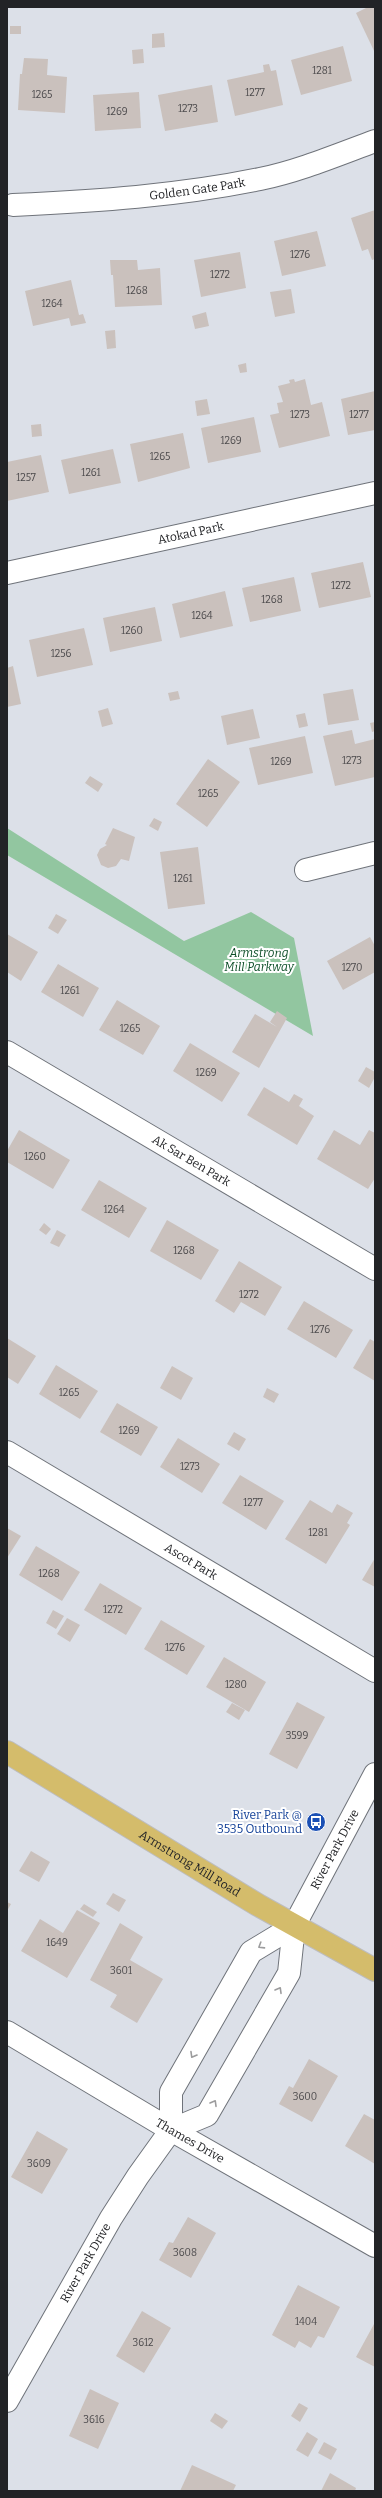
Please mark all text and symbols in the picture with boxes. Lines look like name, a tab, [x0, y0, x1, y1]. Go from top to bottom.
house number: 1281	[312, 65, 332, 77]
house number: 1277	[245, 87, 265, 99]
house number: 1265	[32, 89, 52, 101]
house number: 1273	[178, 103, 198, 115]
house number: 1269	[106, 106, 128, 118]
street label: Golden Gate Park	[149, 175, 246, 203]
house number: 1276	[290, 249, 310, 261]
house number: 1272	[210, 269, 230, 281]
house number: 1268	[126, 285, 148, 297]
house number: 1264	[41, 298, 63, 310]
house number: 1273	[290, 409, 310, 421]
house number: 1277	[349, 409, 369, 421]
house number: 1269	[220, 435, 242, 447]
house number: 1265	[150, 451, 170, 463]
house number: 1261	[81, 467, 101, 479]
house number: 1257	[16, 472, 36, 484]
street label: Atokad Park	[156, 519, 225, 547]
house number: 1272	[331, 580, 351, 592]
house number: 1268	[261, 594, 283, 606]
house number: 1264	[191, 610, 213, 622]
house number: 1260	[121, 625, 143, 637]
house number: 1256	[51, 648, 71, 660]
house number: 1273	[342, 755, 362, 767]
house number: 1269	[270, 756, 292, 768]
house number: 1265	[198, 788, 218, 800]
house number: 1261	[173, 873, 193, 885]
park label: Armstrong Mill Parkway	[224, 946, 295, 974]
house number: 1270	[342, 962, 362, 974]
house number: 1261	[60, 985, 80, 997]
house number: 1265	[120, 1023, 140, 1035]
house number: 1269	[195, 1067, 217, 1079]
street label: Ak Sar Ben Park	[150, 1132, 233, 1189]
house number: 1260	[24, 1151, 46, 1163]
house number: 1264	[103, 1204, 125, 1216]
house number: 1268	[173, 1245, 195, 1257]
house number: 1272	[239, 1289, 259, 1301]
house number: 1276	[310, 1324, 330, 1336]
house number: 1265	[59, 1387, 79, 1399]
house number: 1269	[118, 1425, 140, 1437]
house number: 1273	[180, 1461, 200, 1473]
house number: 1277	[243, 1497, 263, 1509]
house number: 1281	[308, 1527, 328, 1539]
street label: Ascot Park	[162, 1540, 220, 1583]
house number: 1268	[38, 1568, 60, 1580]
house number: 1272	[103, 1604, 123, 1616]
house number: 1276	[165, 1642, 185, 1654]
house number: 1280	[225, 1679, 247, 1691]
house number: 3599	[286, 1730, 308, 1742]
street label: River Park Drive	[308, 1807, 362, 1892]
place label: River Park @ 3535 Outbound	[217, 1808, 302, 1836]
bus stop icon: River Park @ 3535 Outbound	[305, 1811, 327, 1833]
street label: Armstrong Mill Road	[137, 1827, 243, 1899]
house number: 1649	[46, 1937, 68, 1949]
one-way arrow	[258, 1941, 265, 1949]
house number: 3601	[110, 1965, 132, 1977]
one-way arrow	[275, 1987, 282, 1994]
one-way arrow	[190, 2051, 197, 2058]
house number: 3600	[293, 2091, 317, 2103]
one-way arrow	[210, 2100, 217, 2107]
street label: Thames Drive	[153, 2116, 227, 2166]
house number: 3609	[27, 2158, 51, 2170]
street label: River Park Drive	[58, 2221, 114, 2305]
house number: 3608	[173, 2247, 197, 2259]
house number: 1404	[295, 2316, 317, 2328]
house number: 3612	[133, 2337, 153, 2349]
house number: 3616	[83, 2414, 105, 2426]

